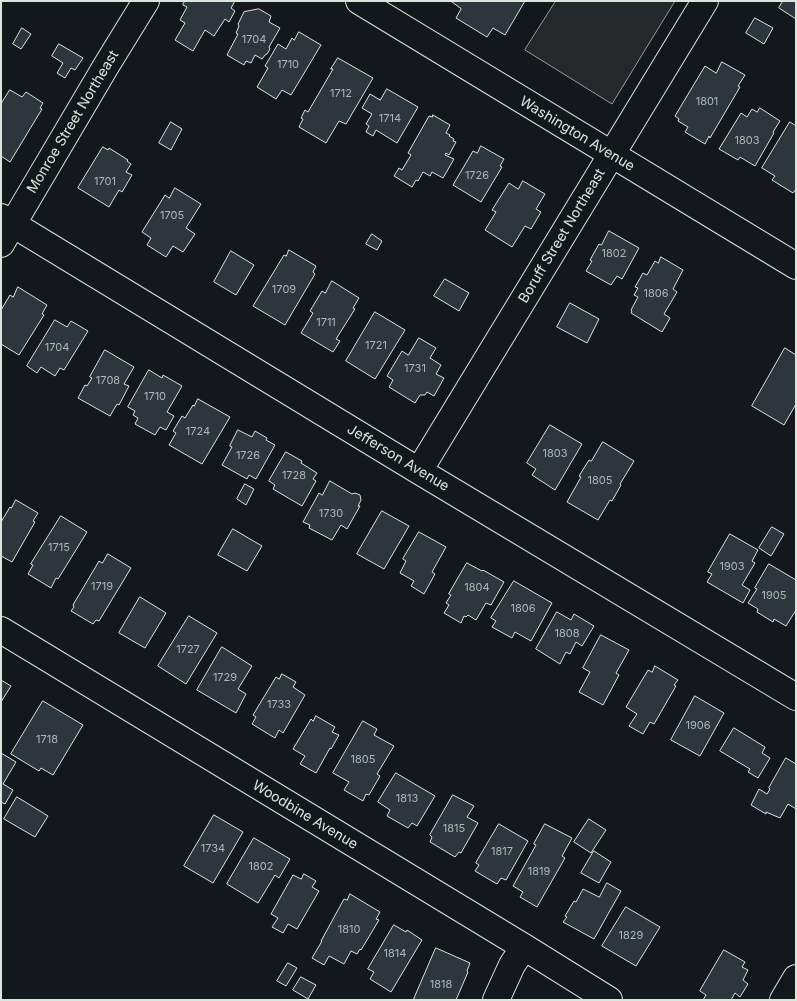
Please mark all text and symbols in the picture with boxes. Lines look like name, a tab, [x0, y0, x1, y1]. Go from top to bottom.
house number: 1704	[242, 33, 266, 47]
street label: Monroe Street Northeast	[24, 48, 122, 196]
house number: 1710	[277, 58, 299, 72]
house number: 1712	[330, 87, 352, 101]
street label: Washington Avenue	[516, 93, 638, 175]
house number: 1801	[696, 95, 718, 109]
house number: 1714	[379, 112, 401, 126]
house number: 1803	[734, 134, 760, 148]
street label: Boruff Street Northeast	[515, 166, 609, 306]
house number: 1726	[465, 169, 489, 183]
house number: 1701	[94, 175, 116, 189]
house number: 1705	[160, 209, 184, 223]
house number: 1802	[602, 247, 626, 261]
house number: 1709	[272, 283, 296, 297]
house number: 1806	[643, 287, 669, 301]
house number: 1711	[316, 316, 336, 330]
house number: 1721	[365, 339, 387, 353]
house number: 1704	[45, 341, 69, 355]
house number: 1731	[404, 362, 426, 376]
house number: 1708	[96, 374, 120, 388]
house number: 1710	[144, 390, 166, 404]
street label: Jefferson Avenue	[344, 421, 452, 495]
house number: 1724	[186, 425, 210, 439]
house number: 1803	[542, 447, 568, 461]
house number: 1726	[236, 449, 260, 463]
house number: 1728	[282, 469, 306, 483]
house number: 1805	[588, 474, 612, 488]
house number: 1730	[319, 507, 343, 521]
house number: 1715	[48, 541, 70, 555]
house number: 1903	[719, 560, 745, 574]
house number: 1719	[91, 580, 113, 594]
house number: 1804	[464, 581, 490, 595]
house number: 1905	[762, 589, 786, 603]
house number: 1806	[510, 602, 536, 616]
house number: 1808	[554, 627, 580, 641]
house number: 1727	[176, 643, 200, 657]
house number: 1729	[213, 671, 237, 685]
house number: 1733	[267, 698, 291, 712]
house number: 1906	[685, 719, 711, 733]
house number: 1718	[36, 733, 58, 747]
house number: 1805	[351, 753, 375, 767]
street label: Woodbine Avenue	[249, 777, 361, 853]
house number: 1813	[396, 792, 418, 806]
house number: 1815	[443, 822, 465, 836]
house number: 1734	[201, 842, 225, 856]
house number: 1817	[491, 845, 513, 859]
house number: 1802	[249, 860, 273, 874]
house number: 1819	[528, 865, 550, 879]
house number: 1810	[338, 923, 360, 937]
house number: 1829	[619, 929, 643, 943]
house number: 1814	[384, 947, 406, 961]
house number: 1818	[430, 978, 452, 992]

